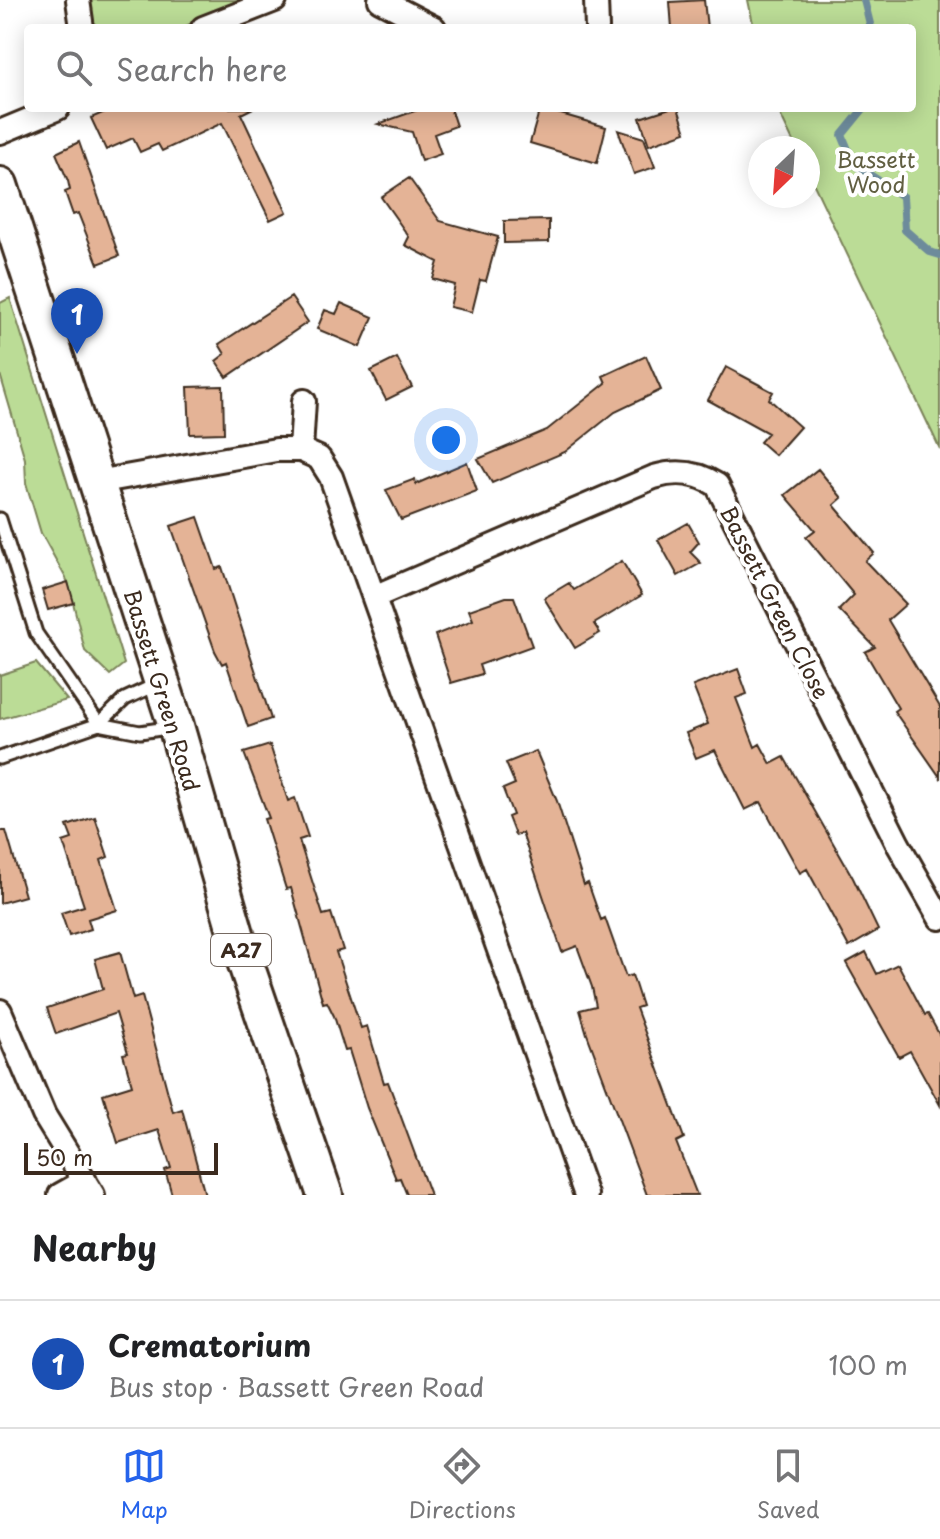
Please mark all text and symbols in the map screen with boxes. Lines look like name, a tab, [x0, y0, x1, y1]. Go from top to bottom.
search box	[24, 24, 916, 112]
icon: search	[52, 46, 96, 90]
text: Search here	[116, 46, 288, 91]
north arrow	[748, 136, 820, 208]
park label: Bassett Wood	[836, 142, 916, 200]
pin: 1	[51, 288, 103, 354]
your location	[426, 420, 466, 460]
street label: Bassett Green Close	[713, 500, 839, 704]
street label: Bassett Green Road	[117, 585, 209, 795]
road number: A27	[211, 934, 271, 966]
scale bar	[24, 1139, 218, 1175]
text: 50 m	[36, 1140, 93, 1173]
text: Nearby	[32, 1221, 157, 1273]
text: Crematorium	[108, 1322, 311, 1367]
text: 1	[52, 1345, 64, 1384]
text: 100 m	[828, 1345, 908, 1384]
text: Bus stop · Bassett Green Road	[108, 1367, 484, 1406]
tab: Map	[121, 1444, 168, 1525]
tab: Directions	[409, 1444, 516, 1525]
tab: Saved	[757, 1444, 819, 1525]

